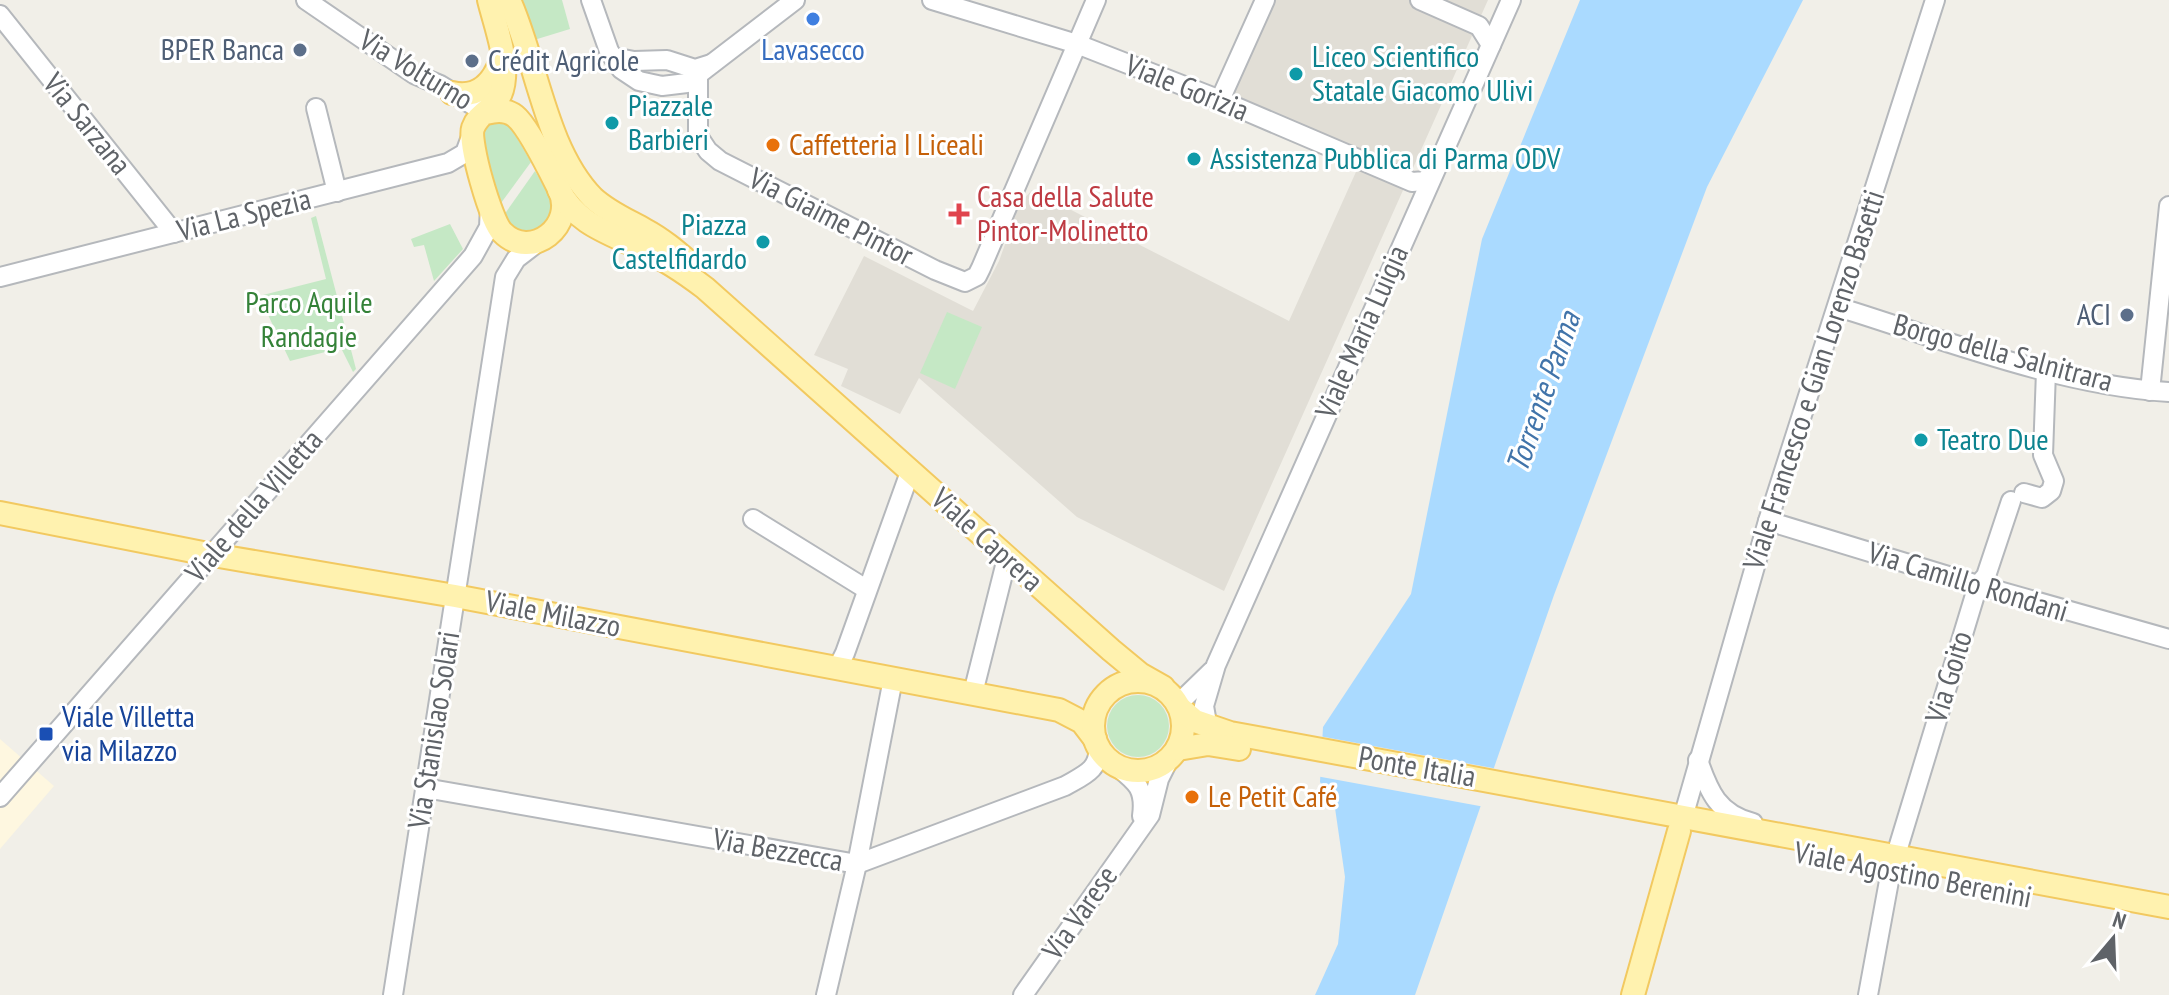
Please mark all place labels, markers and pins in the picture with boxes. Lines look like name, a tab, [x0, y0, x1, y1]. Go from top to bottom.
marker: Lavasecco	[804, 10, 822, 28]
place label: BPER Banca	[161, 29, 284, 68]
place label: Lavasecco	[761, 29, 865, 68]
place label: Liceo Scientifico Statale Giacomo Ulivi	[1312, 36, 1534, 109]
place label: Crédit Agricole	[488, 40, 639, 79]
marker: BPER Banca	[291, 41, 309, 59]
marker: Crédit Agricole	[463, 52, 481, 70]
marker: Liceo Scientifico Statale Giacomo Ulivi	[1287, 65, 1305, 83]
place label: Piazzale Barbieri	[628, 85, 713, 158]
marker: Piazzale Barbieri	[603, 114, 621, 132]
place label: Caffetteria I Liceali	[789, 124, 984, 163]
marker: Caffetteria I Liceali	[764, 136, 782, 154]
place label: Assistenza Pubblica di Parma ODV	[1210, 138, 1560, 177]
marker: Assistenza Pubblica di Parma ODV	[1185, 150, 1203, 168]
place label: Casa della Salute Pintor-Molinetto	[977, 176, 1154, 249]
marker: Casa della Salute Pintor-Molinetto	[948, 203, 970, 225]
place label: Piazza Castelfidardo	[612, 204, 747, 277]
marker: Piazza Castelfidardo	[754, 233, 772, 251]
place label: ACI	[2077, 294, 2111, 333]
marker: ACI	[2118, 306, 2136, 324]
place label: Teatro Due	[1937, 419, 2049, 458]
marker: Teatro Due	[1912, 431, 1930, 449]
place label: Viale Villetta via Milazzo	[61, 696, 195, 769]
marker: Viale Villetta via Milazzo	[37, 725, 55, 743]
place label: Le Petit Café	[1208, 776, 1338, 815]
marker: Le Petit Café	[1183, 788, 1201, 806]

